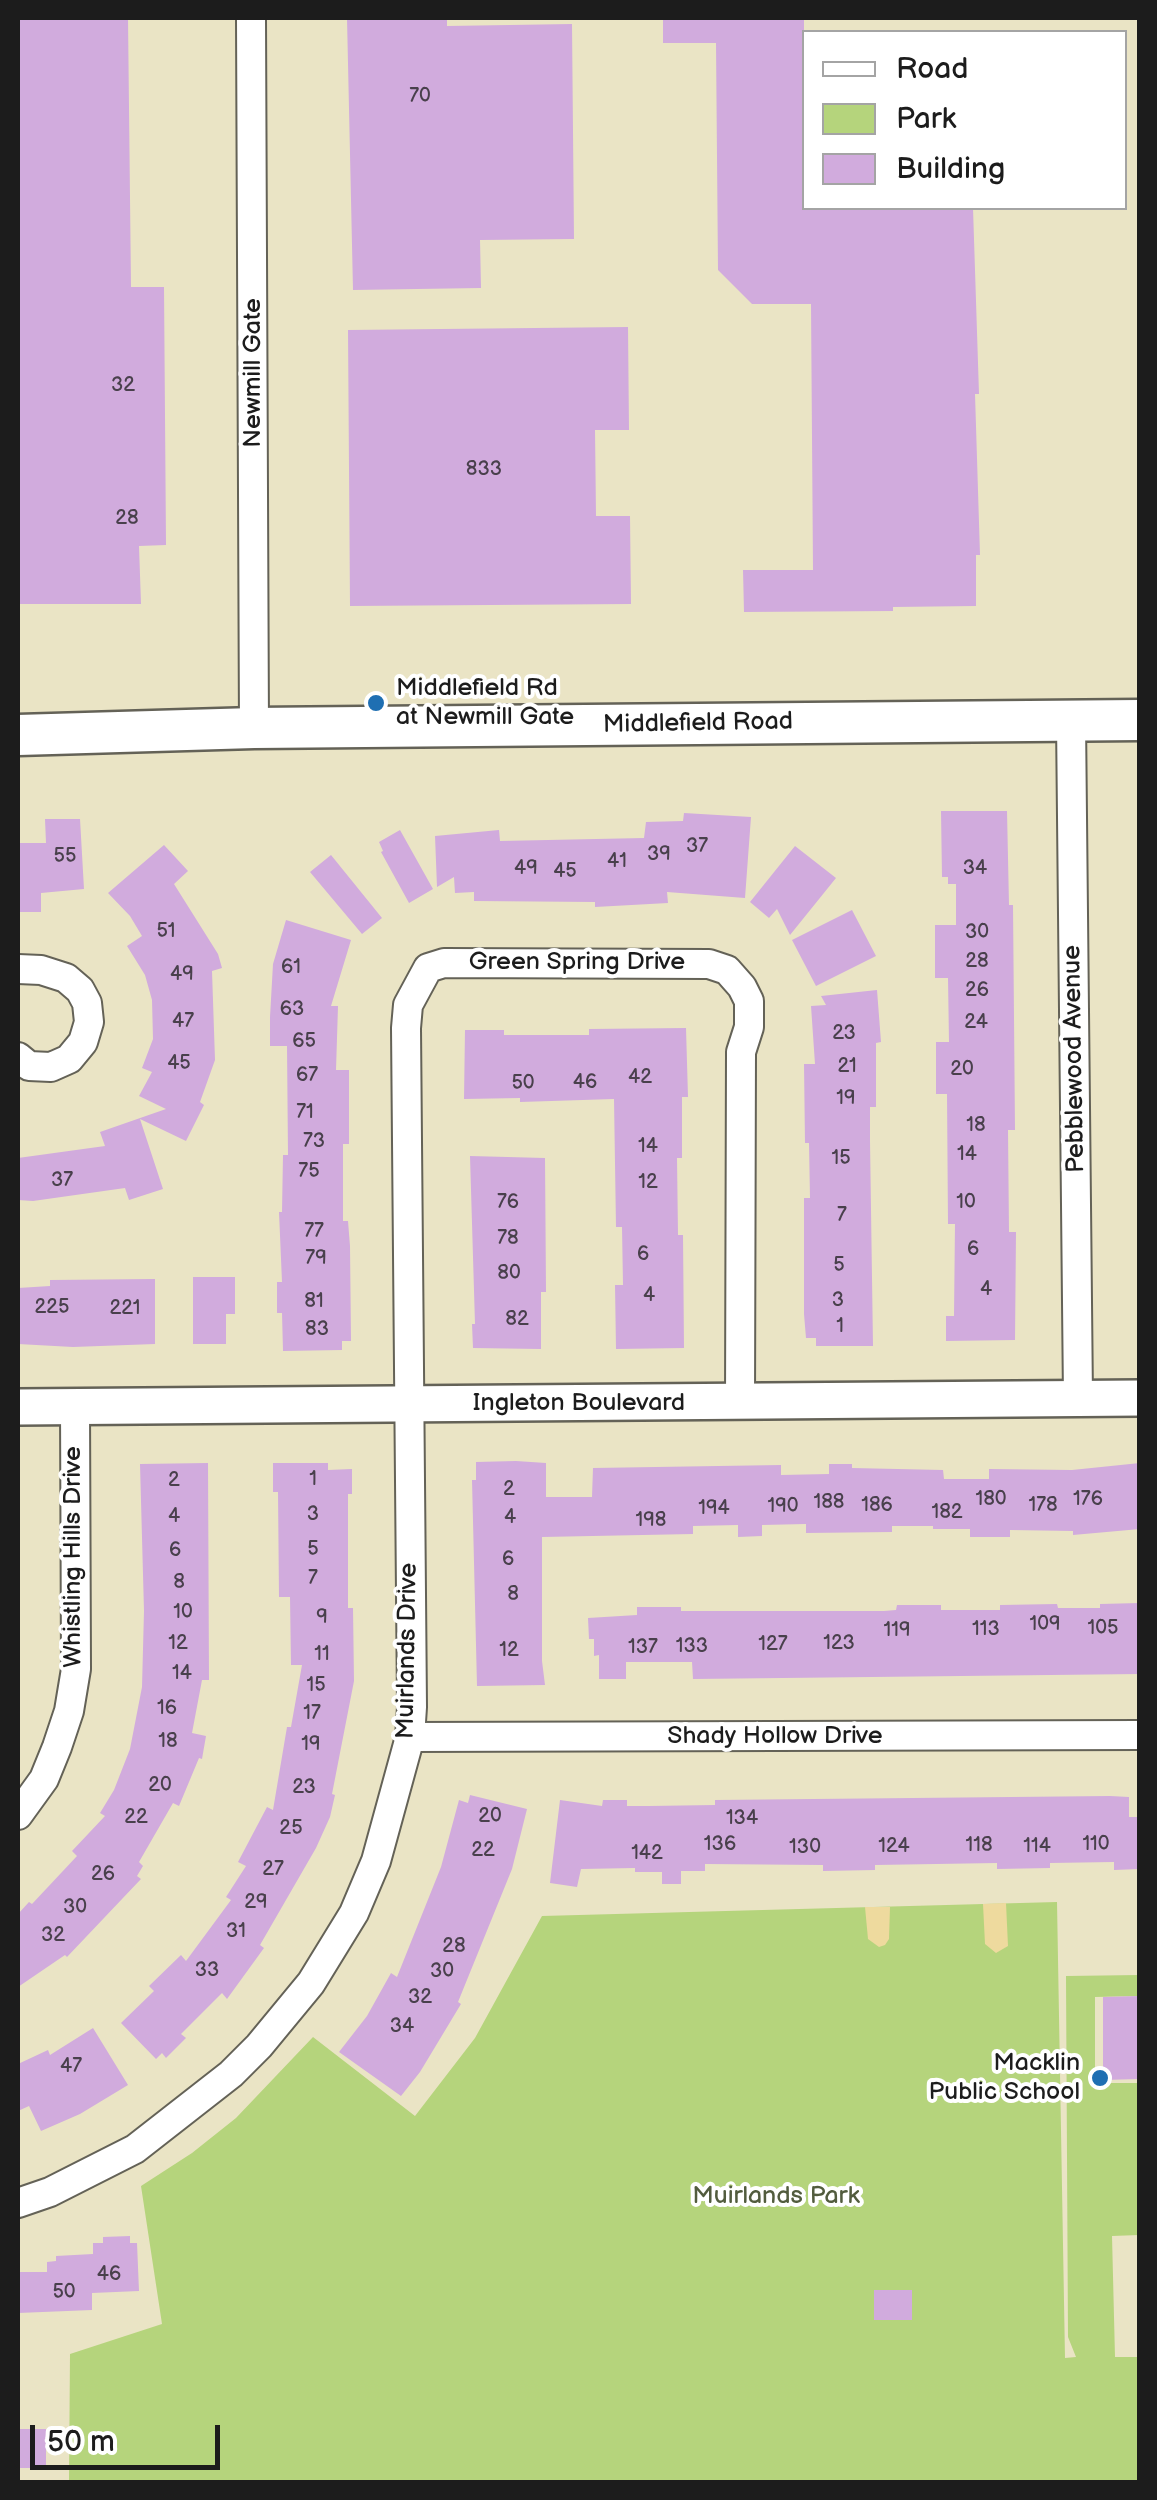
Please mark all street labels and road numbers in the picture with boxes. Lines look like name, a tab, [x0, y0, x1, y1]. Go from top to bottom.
street label: Newmill Gate	[239, 298, 269, 448]
street label: Middlefield Road	[603, 707, 793, 741]
street label: Pebblewood Avenue	[1058, 945, 1092, 1173]
street label: Green Spring Drive	[469, 948, 685, 978]
street label: Ingleton Boulevard	[473, 1389, 685, 1419]
street label: Whistling Hills Drive	[59, 1446, 89, 1668]
street label: Muirlands Drive	[391, 1563, 425, 1739]
street label: Shady Hollow Drive	[667, 1722, 883, 1752]

